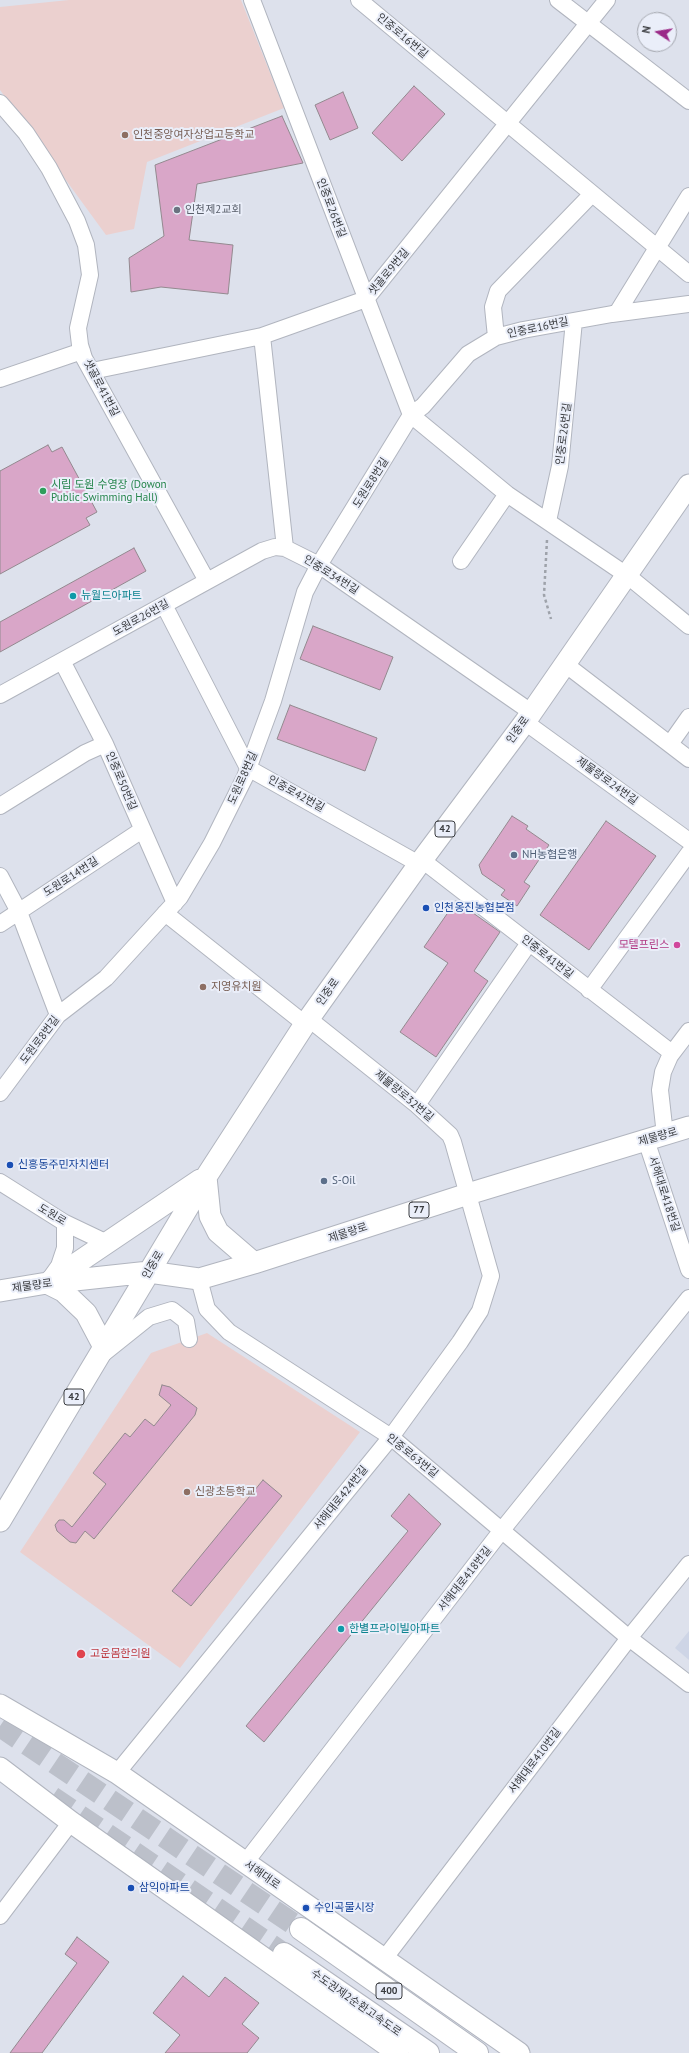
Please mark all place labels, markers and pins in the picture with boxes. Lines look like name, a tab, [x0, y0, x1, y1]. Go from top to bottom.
place label: 인천중앙여자상업고등학교	[133, 128, 254, 142]
marker: 인천중앙여자상업고등학교	[120, 130, 130, 140]
place label: 인천제2교회	[185, 203, 242, 217]
marker: 인천제2교회	[172, 205, 182, 215]
place label: 시립 도원 수영장 (Dowon Public Swimming Hall)	[51, 478, 167, 504]
marker: 시립 도원 수영장 (Dowon Public Swimming Hall)	[38, 486, 48, 496]
place label: 뉴월드아파트	[81, 589, 142, 603]
marker: 뉴월드아파트	[68, 591, 78, 601]
place label: NH농협은행	[522, 848, 577, 862]
marker: NH농협은행	[509, 850, 519, 860]
place label: 인천옹진농협본점	[434, 901, 515, 915]
marker: 인천옹진농협본점	[421, 903, 431, 913]
place label: 모텔프린스	[618, 938, 669, 952]
marker: 모텔프린스	[672, 940, 682, 950]
place label: 지영유치원	[211, 980, 262, 994]
marker: 지영유치원	[198, 982, 208, 992]
place label: 신흥동주민자치센터	[18, 1158, 109, 1172]
marker: 신흥동주민자치센터	[5, 1160, 15, 1170]
place label: S-Oil	[332, 1174, 355, 1188]
marker: S-Oil	[319, 1176, 329, 1186]
place label: 신광초등학교	[195, 1485, 256, 1499]
marker: 신광초등학교	[182, 1487, 192, 1497]
place label: 한별프라이빌아파트	[349, 1622, 440, 1636]
marker: 한별프라이빌아파트	[336, 1624, 346, 1634]
place label: 고운몸한의원	[90, 1647, 151, 1661]
marker: 고운몸한의원	[75, 1648, 87, 1660]
place label: 삼익아파트	[139, 1881, 190, 1895]
marker: 삼익아파트	[126, 1883, 136, 1893]
place label: 수인곡물시장	[314, 1901, 375, 1915]
marker: 수인곡물시장	[301, 1903, 311, 1913]

